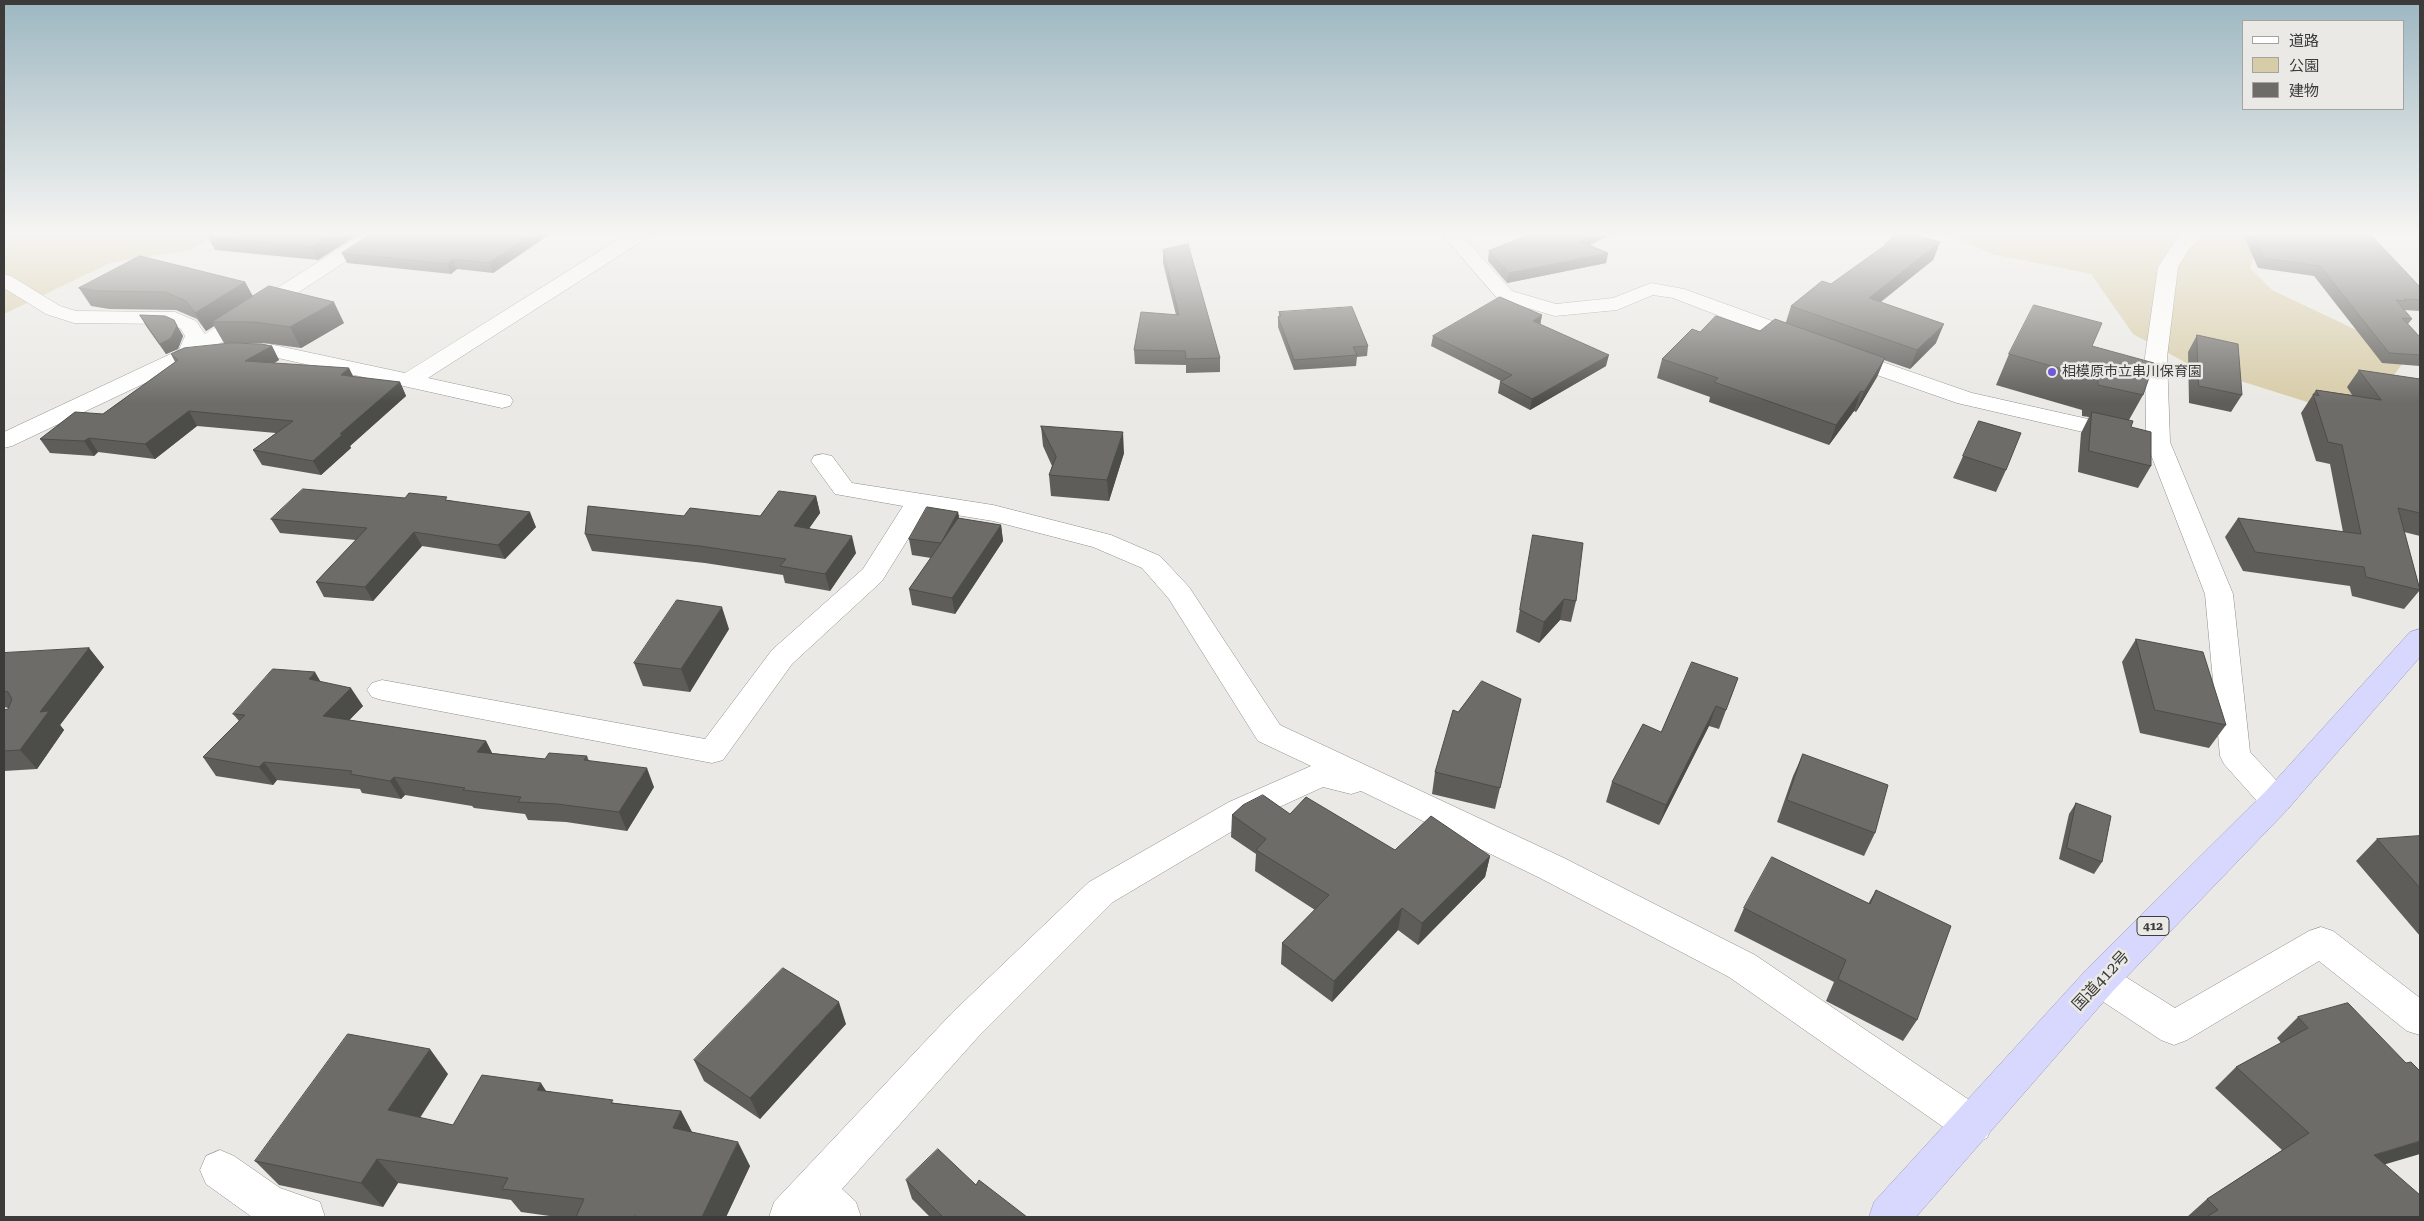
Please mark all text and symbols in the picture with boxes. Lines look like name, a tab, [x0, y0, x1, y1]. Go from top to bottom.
legend	[2242, 20, 2404, 110]
text: 道路	[2289, 32, 2319, 50]
text: 公園	[2289, 57, 2319, 75]
text: 建物	[2289, 82, 2319, 100]
place label: 相模原市立串川保育園	[2062, 364, 2202, 380]
marker: 相模原市立串川保育園	[2046, 366, 2058, 378]
road number: 412	[2137, 916, 2169, 936]
street label: 国道412号	[2068, 947, 2134, 1015]

